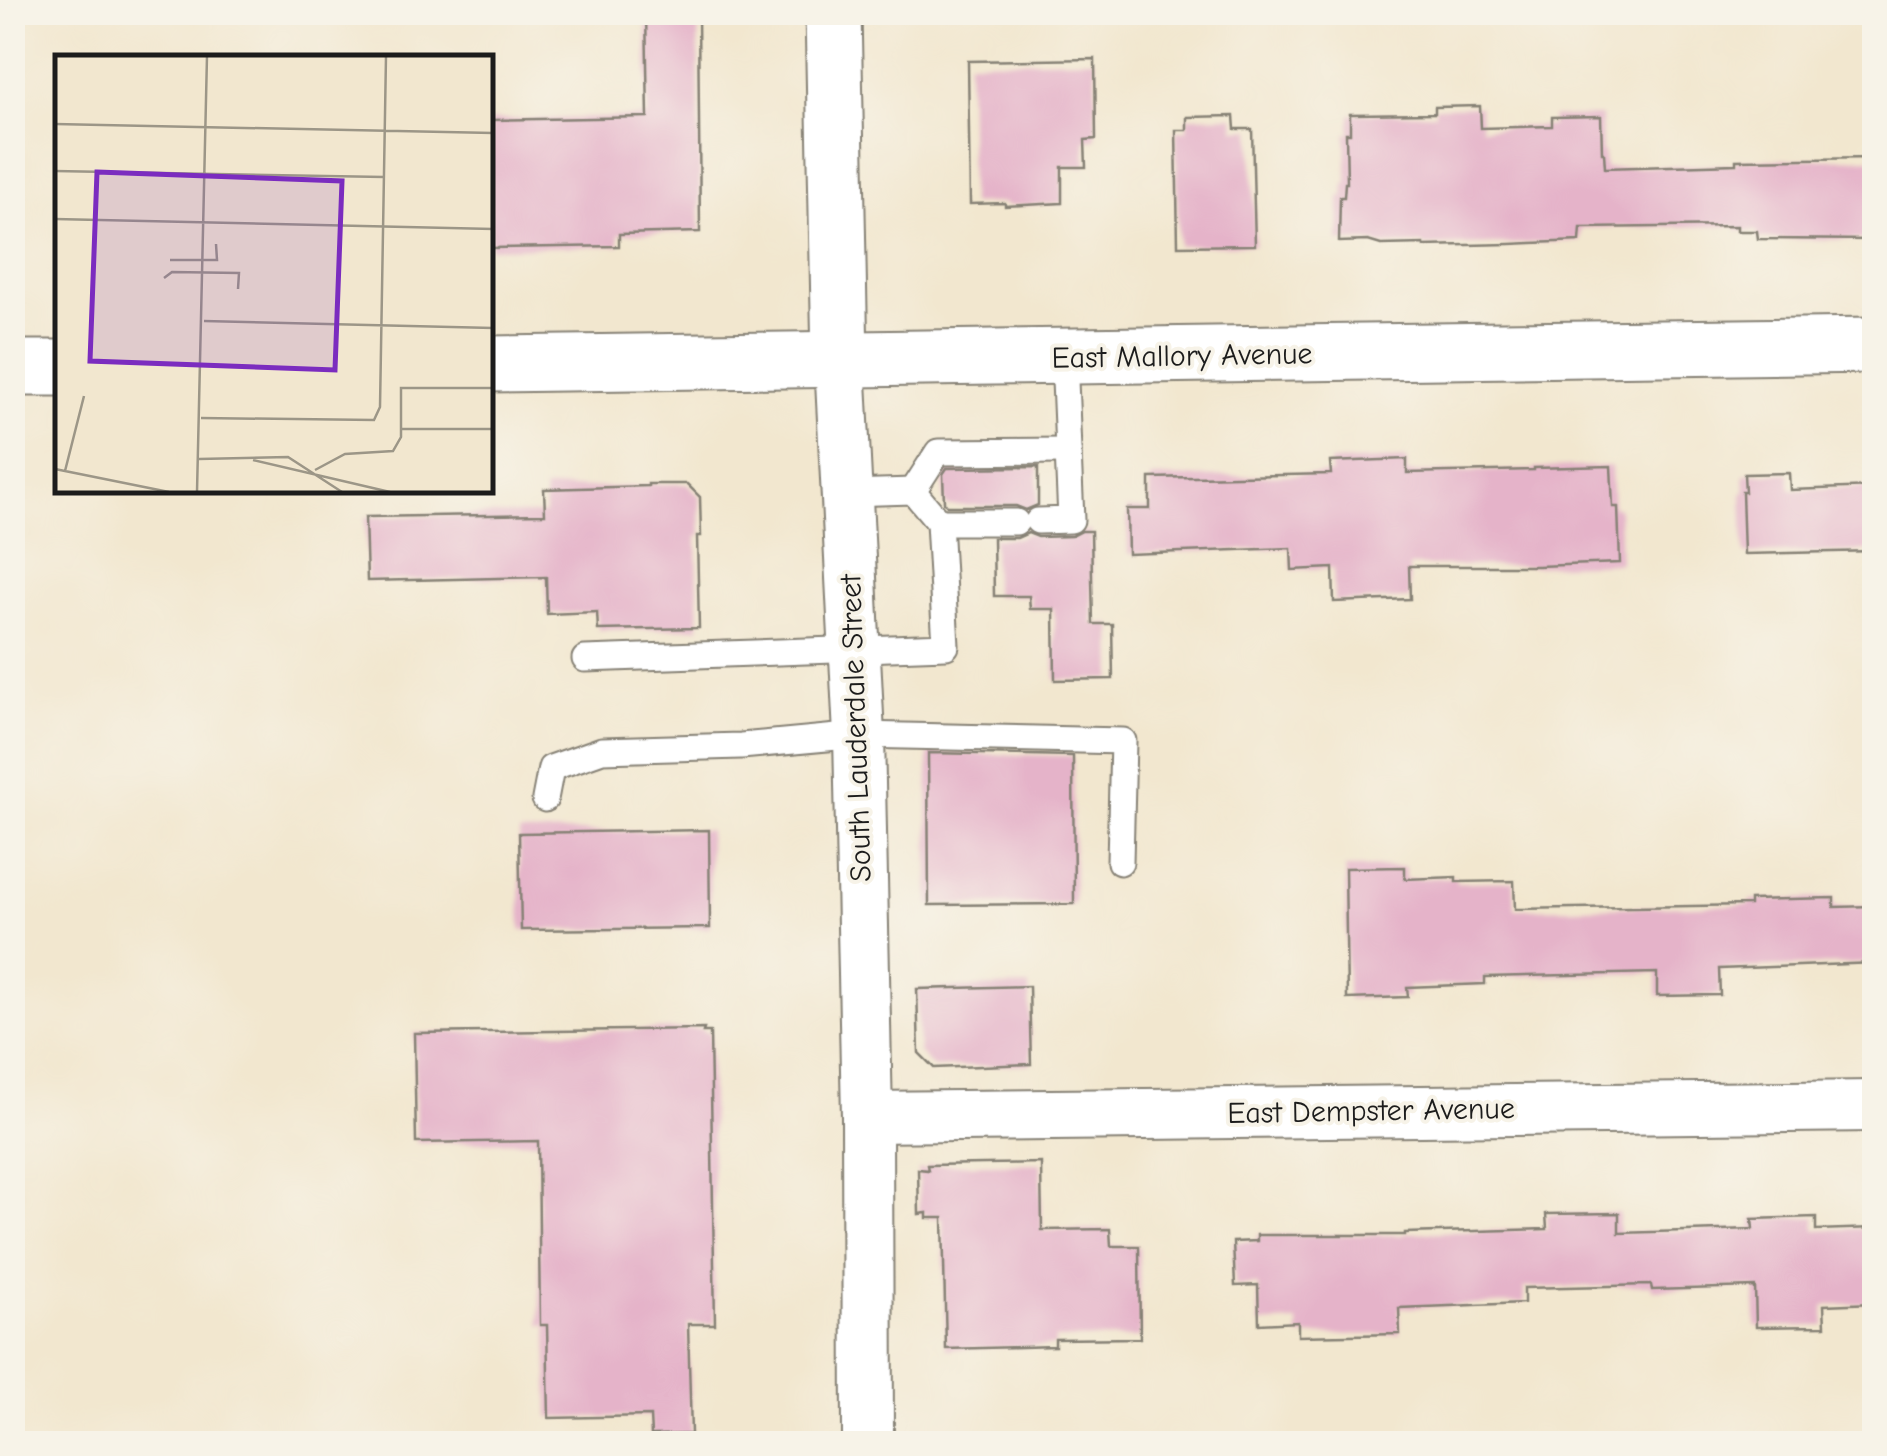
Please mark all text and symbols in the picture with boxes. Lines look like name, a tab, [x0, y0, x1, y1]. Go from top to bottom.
inset map	[55, 55, 492, 492]
street label: East Mallory Avenue	[1051, 336, 1313, 376]
street label: South Lauderdale Street	[833, 572, 879, 882]
street label: East Dempster Avenue	[1227, 1091, 1515, 1131]

